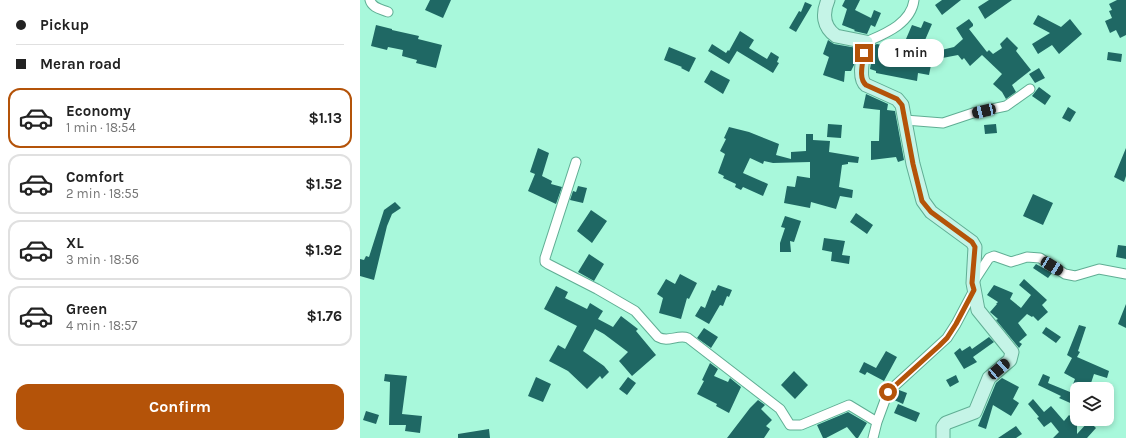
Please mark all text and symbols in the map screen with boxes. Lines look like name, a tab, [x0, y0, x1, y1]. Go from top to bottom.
text: Pickup	[40, 16, 89, 34]
callout: 1 min	[878, 39, 944, 67]
route end	[855, 44, 873, 62]
text: 1 min	[895, 45, 927, 60]
text: Meran road	[40, 55, 121, 73]
icon: car	[18, 100, 54, 136]
text: Economy	[66, 102, 131, 120]
car	[971, 102, 997, 120]
text: $1.13	[308, 109, 342, 127]
text: 1 min · 18:54	[66, 120, 136, 135]
icon: car	[18, 166, 54, 202]
text: Comfort	[66, 168, 124, 186]
text: $1.52	[305, 175, 342, 193]
text: 2 min · 18:55	[66, 186, 139, 201]
icon: car	[18, 232, 54, 268]
text: XL	[66, 234, 84, 252]
text: $1.92	[305, 241, 342, 259]
text: 3 min · 18:56	[66, 252, 139, 267]
car	[1039, 255, 1065, 277]
icon: car	[18, 298, 54, 334]
text: Green	[66, 300, 107, 318]
text: $1.76	[307, 307, 342, 325]
text: 4 min · 18:57	[66, 318, 137, 333]
car	[986, 357, 1012, 381]
map controls	[1070, 382, 1114, 426]
button: layers	[1070, 382, 1114, 426]
route start	[879, 383, 897, 401]
button: Confirm	[16, 384, 344, 430]

